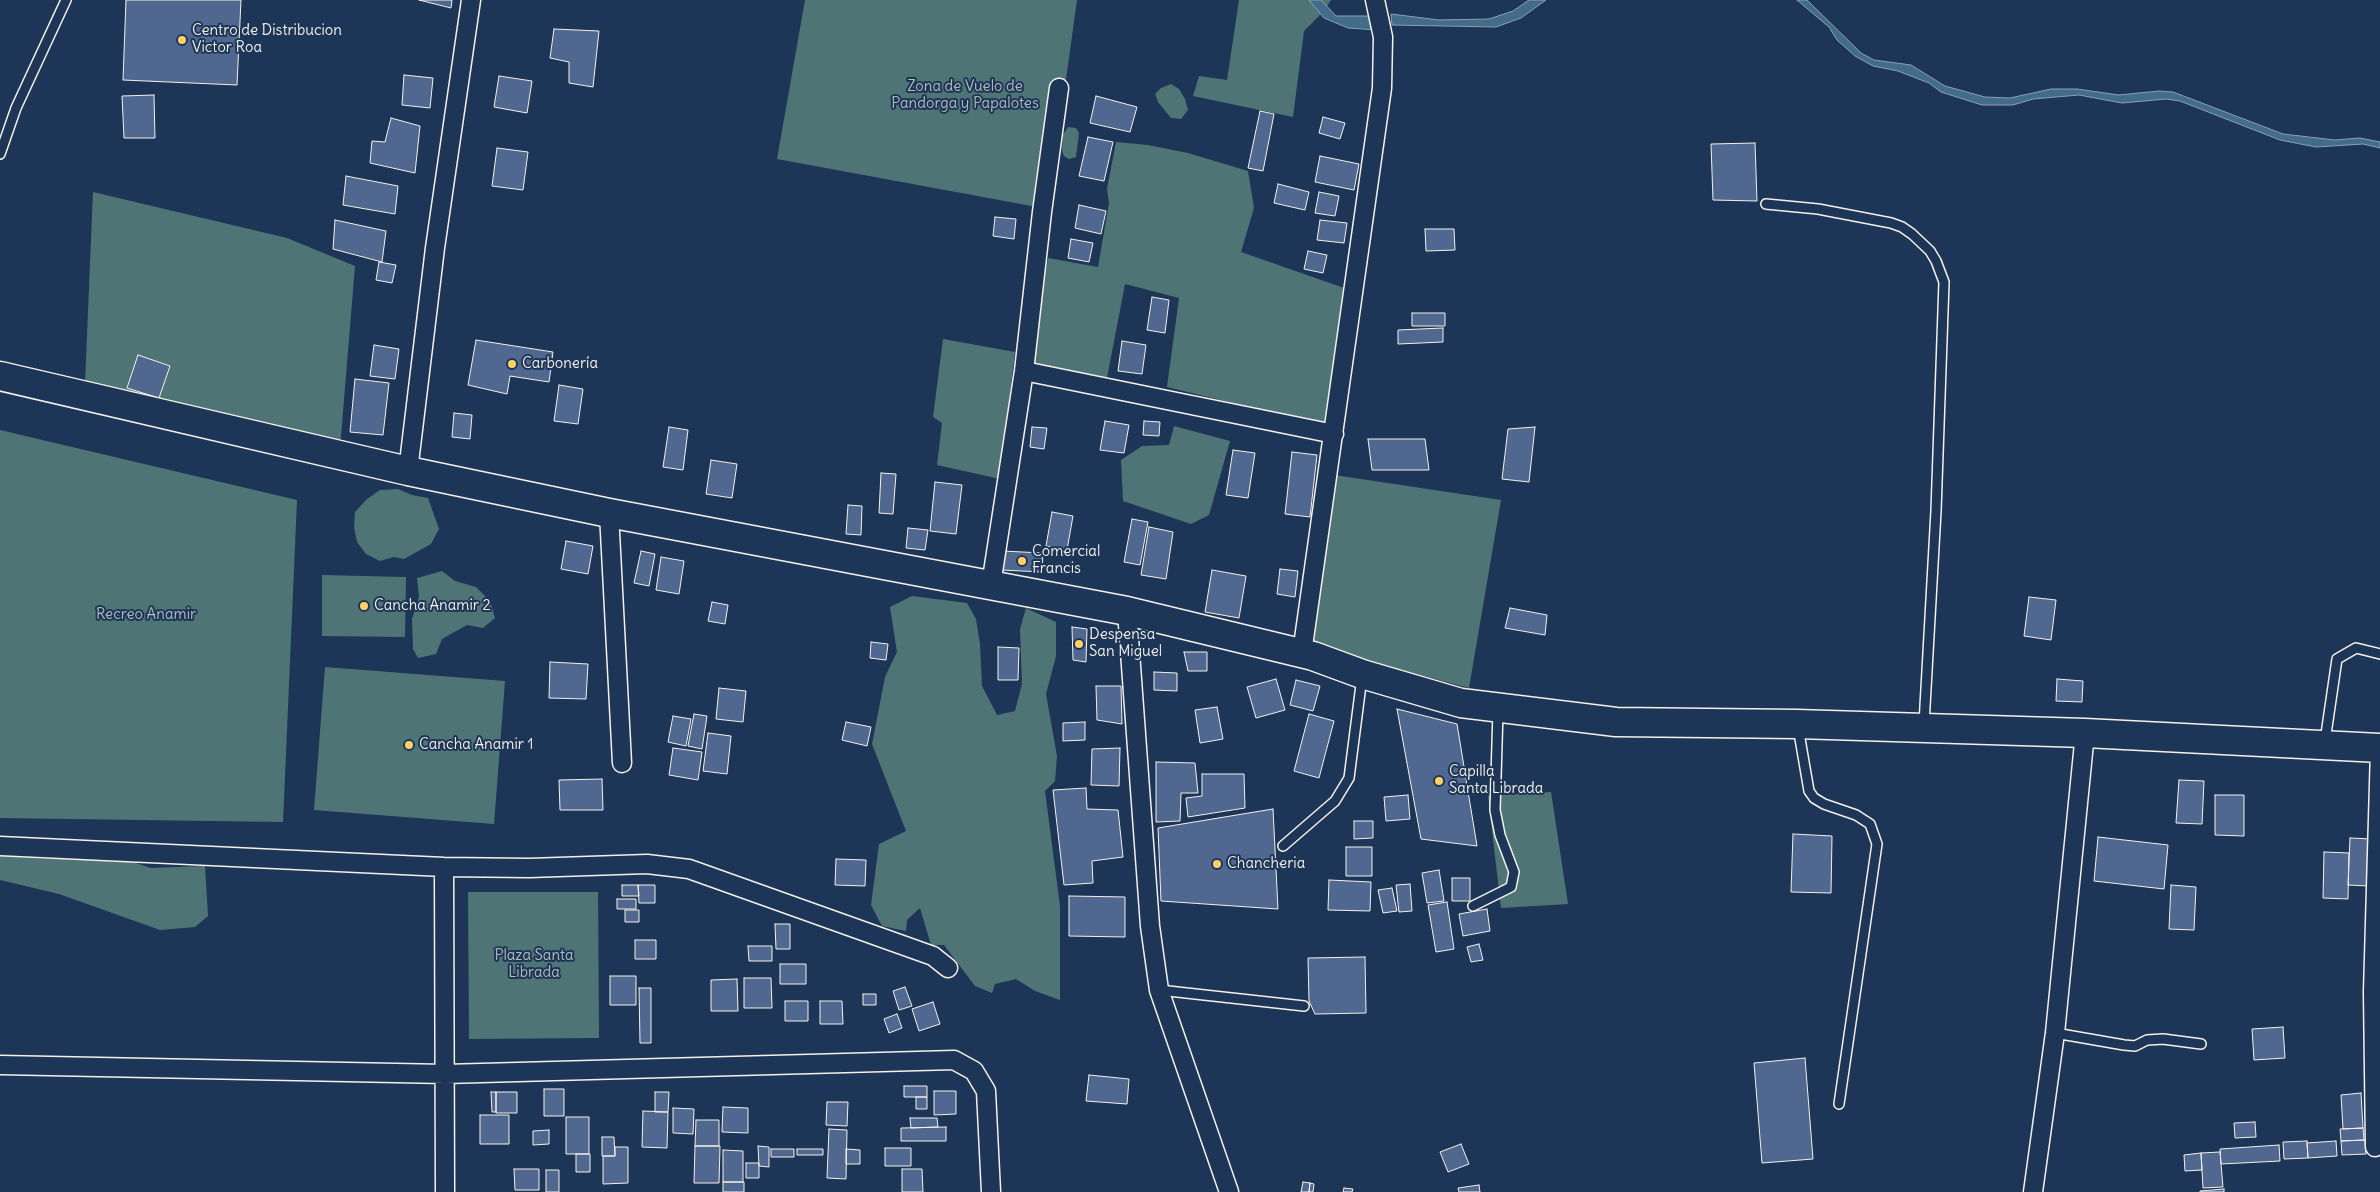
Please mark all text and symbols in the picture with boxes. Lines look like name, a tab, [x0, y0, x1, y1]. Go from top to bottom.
place label: Centro de Distribucion Victor Roa	[192, 22, 342, 57]
marker: Centro de Distribucion Victor Roa	[176, 34, 188, 46]
park label: Zona de Vuelo de Pandorga y Papalotes	[891, 78, 1039, 113]
place label: Carbonería	[522, 355, 598, 373]
marker: Carbonería	[506, 358, 518, 370]
place label: Comercial Francis	[1032, 543, 1100, 578]
marker: Comercial Francis	[1016, 555, 1028, 567]
place label: Cancha Anamir 2	[374, 597, 491, 615]
marker: Cancha Anamir 2	[358, 600, 370, 612]
park label: Recreo Anamir	[96, 606, 196, 624]
place label: Despensa San Miguel	[1089, 626, 1162, 661]
marker: Despensa San Miguel	[1073, 638, 1085, 650]
place label: Cancha Anamir 1	[419, 736, 533, 754]
marker: Cancha Anamir 1	[403, 739, 415, 751]
place label: Capilla Santa Librada	[1449, 763, 1543, 798]
marker: Capilla Santa Librada	[1433, 775, 1445, 787]
place label: Chancheria	[1227, 855, 1305, 873]
marker: Chancheria	[1211, 858, 1223, 870]
park label: Plaza Santa Librada	[494, 947, 574, 982]

